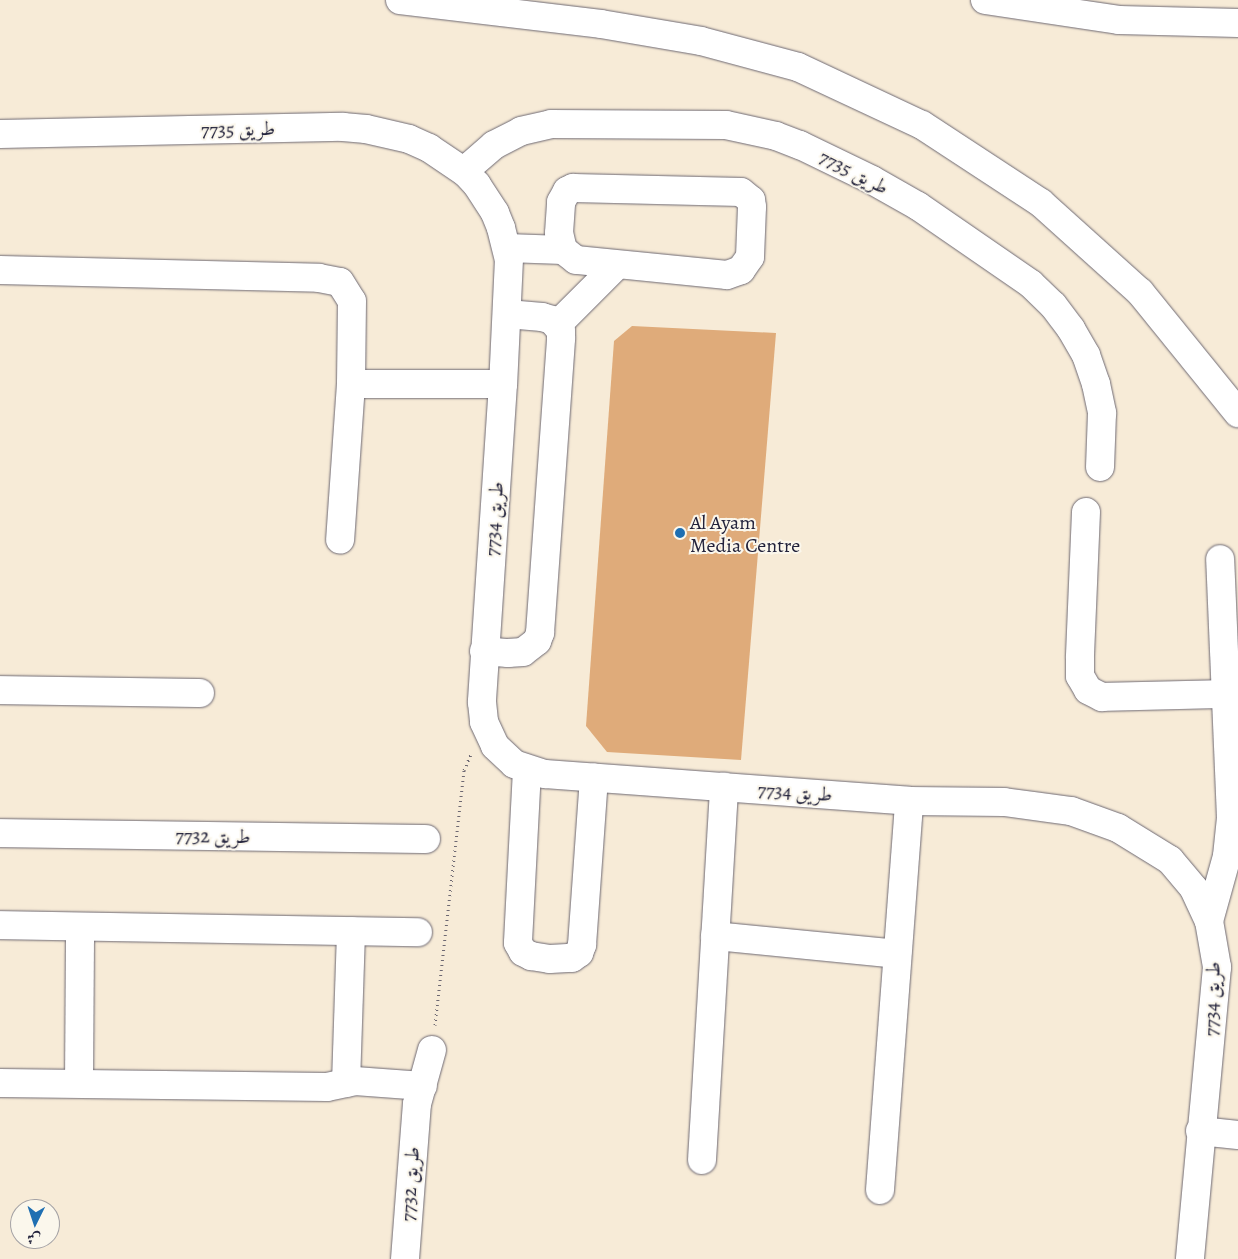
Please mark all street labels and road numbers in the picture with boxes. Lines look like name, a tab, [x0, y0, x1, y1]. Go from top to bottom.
street label: طريق 7735	[201, 116, 275, 142]
street label: طريق 7735	[815, 144, 893, 200]
street label: طريق 7734	[479, 481, 509, 557]
street label: طريق 7734	[757, 777, 833, 807]
street label: طريق 7732	[175, 823, 251, 849]
street label: طريق 7734	[1199, 961, 1225, 1037]
street label: طريق 7732	[395, 1146, 425, 1222]

